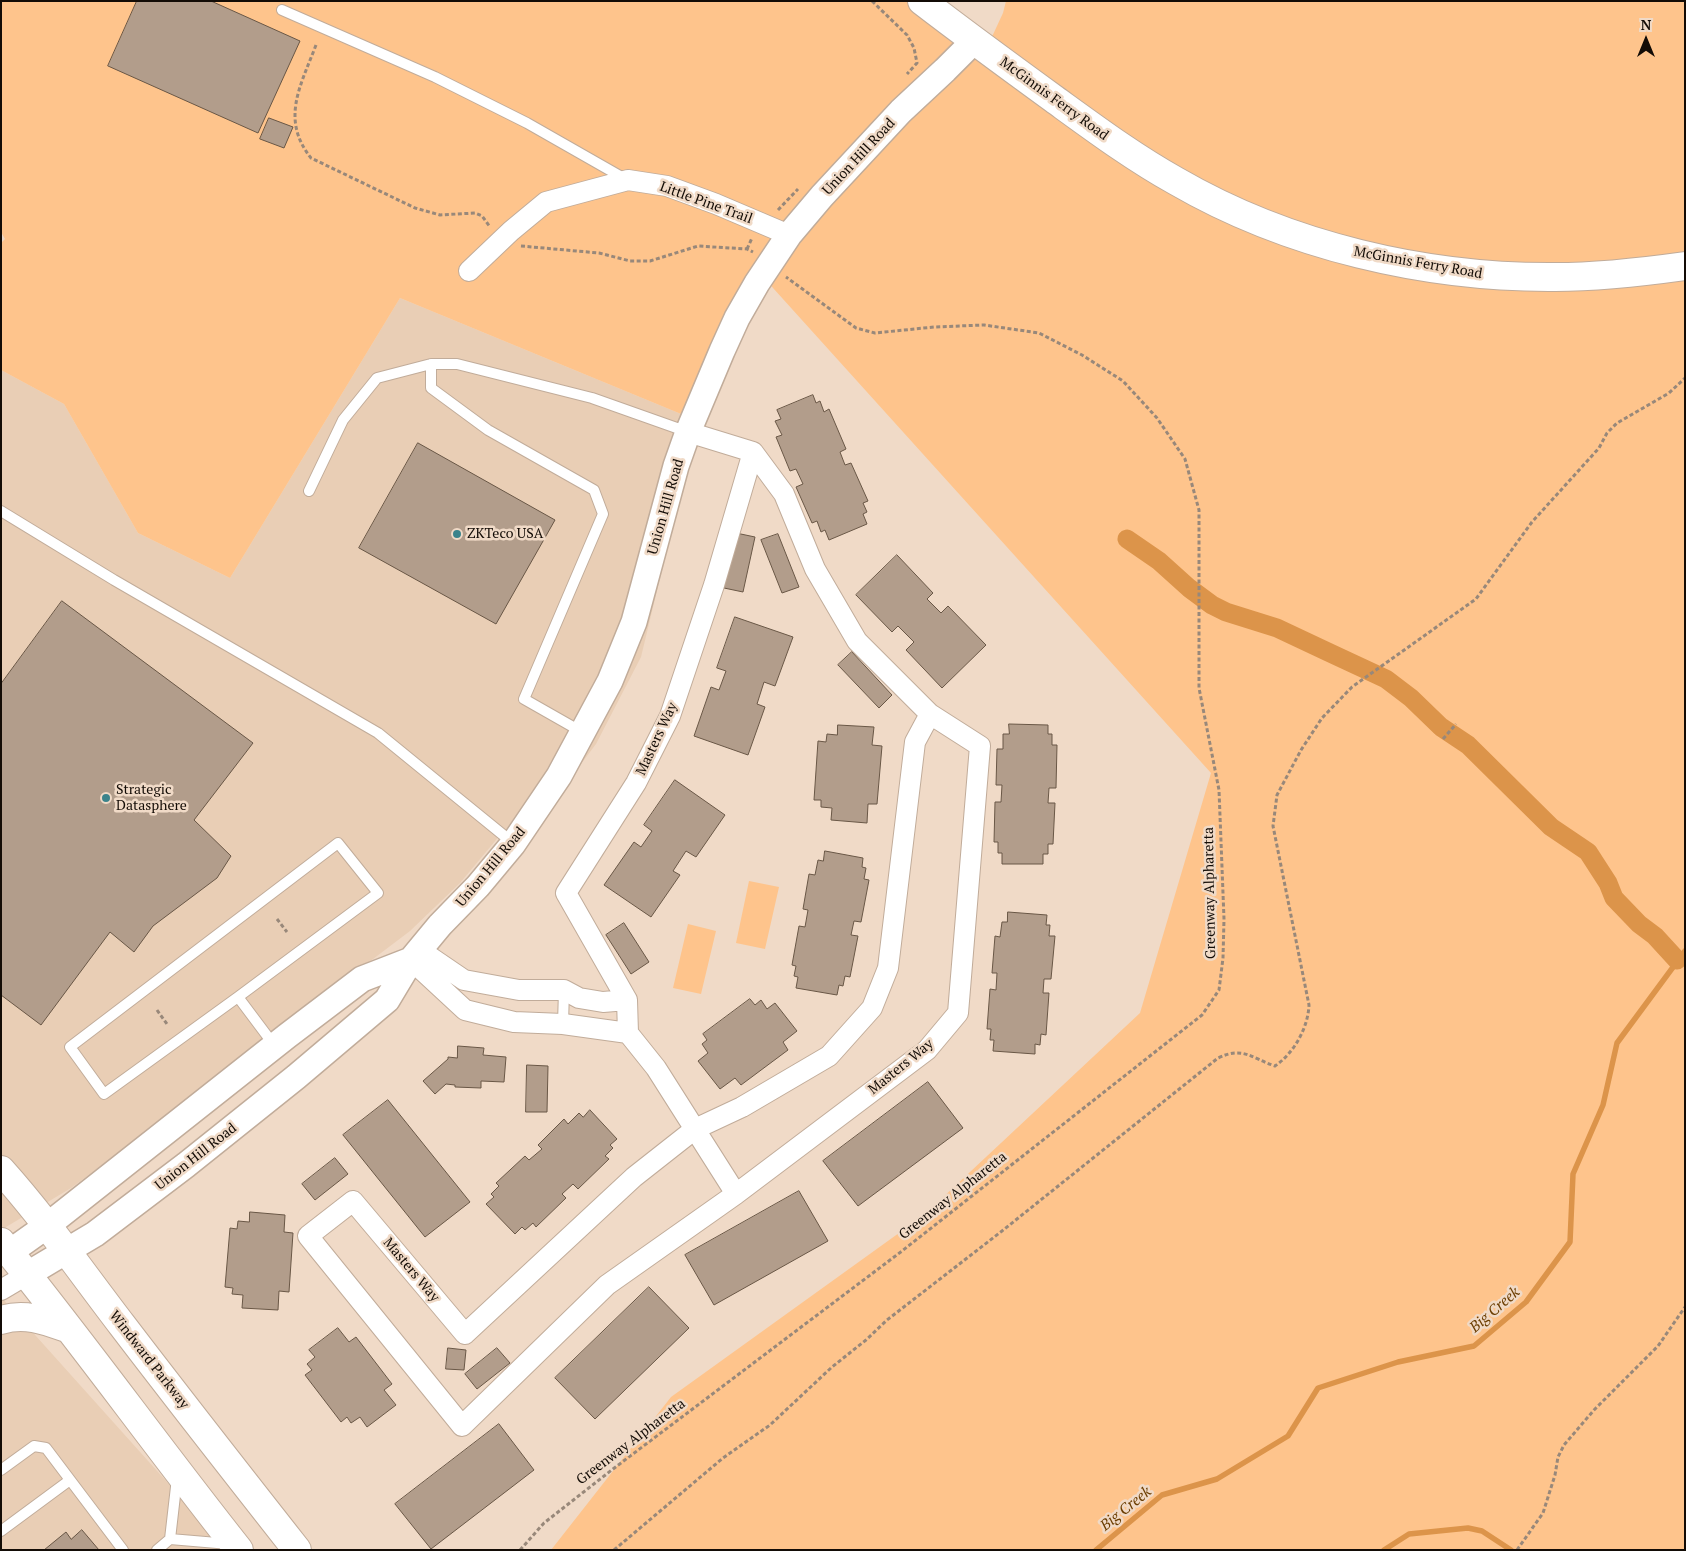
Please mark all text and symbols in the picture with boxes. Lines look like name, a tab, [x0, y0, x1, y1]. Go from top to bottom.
north arrow	[1621, 15, 1671, 65]
text: N	[1641, 15, 1651, 34]
street label: McGinnis Ferry Road	[996, 54, 1112, 144]
street label: Union Hill Road	[819, 115, 899, 199]
street label: Little Pine Trail	[657, 178, 755, 228]
street label: McGinnis Ferry Road	[1352, 243, 1484, 283]
street label: Union Hill Road	[644, 457, 688, 557]
place label: ZKTeco USA	[467, 526, 543, 542]
marker: ZKTeco USA	[451, 528, 463, 540]
street label: Masters Way	[633, 700, 681, 778]
place label: Strategic Datasphere	[116, 782, 187, 814]
marker: Strategic Datasphere	[100, 792, 112, 804]
street label: Union Hill Road	[453, 824, 529, 910]
street label: Greenway Alpharetta	[1200, 827, 1220, 959]
street label: Masters Way	[865, 1036, 937, 1098]
street label: Union Hill Road	[152, 1120, 240, 1194]
street label: Greenway Alpharetta	[896, 1149, 1010, 1243]
street label: Masters Way	[379, 1234, 443, 1306]
water label: Big Creek	[1466, 1283, 1524, 1337]
street label: Windward Parkway	[106, 1308, 192, 1412]
street label: Greenway Alpharetta	[573, 1396, 689, 1488]
water label: Big Creek	[1097, 1483, 1155, 1535]

